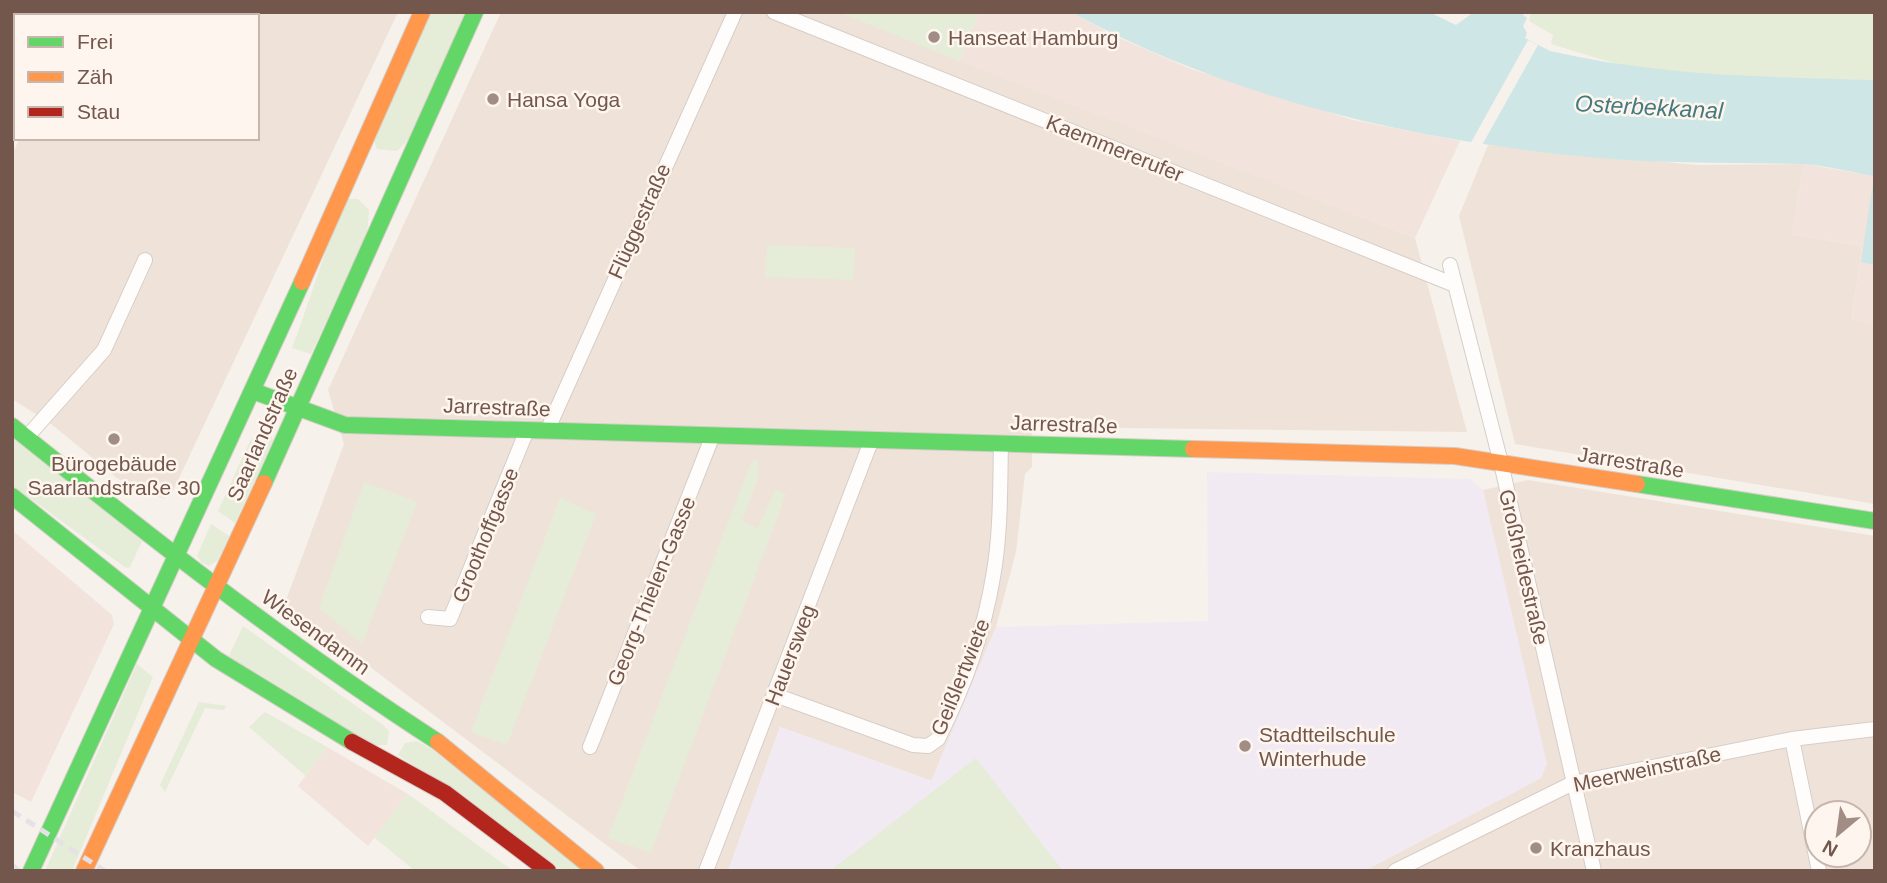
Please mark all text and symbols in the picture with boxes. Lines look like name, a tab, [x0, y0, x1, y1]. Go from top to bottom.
legend	[14, 14, 259, 140]
place label: Hanseat Hamburg	[948, 26, 1118, 49]
marker: Hanseat Hamburg	[926, 29, 942, 45]
text: Frei	[77, 30, 113, 53]
text: Zäh	[77, 65, 113, 88]
place label: Hansa Yoga	[507, 88, 621, 111]
water label: Osterbekkanal	[1574, 90, 1725, 124]
marker: Hansa Yoga	[485, 91, 501, 107]
text: Stau	[77, 100, 120, 123]
street label: Kaemmererufer	[1043, 110, 1187, 186]
street label: Flüggestraße	[603, 160, 675, 282]
street label: Saarlandstraße	[222, 364, 302, 504]
street label: Jarrestraße	[443, 394, 551, 420]
street label: Jarrestraße	[1010, 411, 1118, 437]
marker: Bürogebäude Saarlandstraße 30	[106, 431, 122, 447]
street label: Jarrestraße	[1576, 442, 1686, 482]
place label: Bürogebäude Saarlandstraße 30	[28, 452, 200, 499]
street label: Groothoffgasse	[448, 464, 522, 606]
street label: Großheidestraße	[1495, 487, 1553, 647]
street label: Georg-Thielen-Gasse	[603, 493, 699, 689]
street label: Wiesendamm	[257, 585, 375, 679]
street label: Hauersweg	[760, 601, 820, 709]
street label: Geißlertwiete	[926, 615, 994, 739]
place label: Stadtteilschule Winterhude	[1259, 723, 1396, 770]
marker: Stadtteilschule Winterhude	[1237, 738, 1253, 754]
street label: Meerweinstraße	[1571, 742, 1723, 796]
north arrow	[1803, 799, 1873, 869]
text: N	[1819, 836, 1841, 861]
place label: Kranzhaus	[1550, 837, 1650, 860]
marker: Kranzhaus	[1528, 840, 1544, 856]

